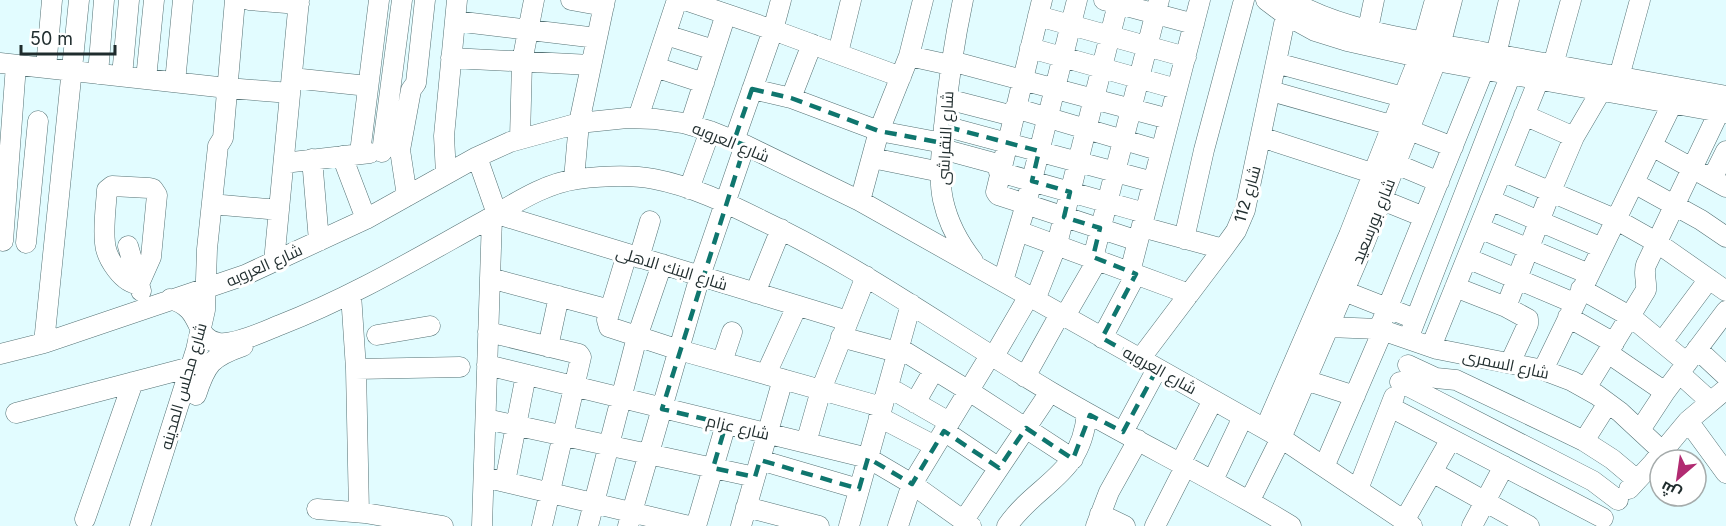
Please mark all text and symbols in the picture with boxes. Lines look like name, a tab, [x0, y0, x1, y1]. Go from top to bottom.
scale bar	[21, 18, 116, 56]
text: 50 m	[30, 28, 73, 49]
street label: شارع النقراشى	[933, 91, 959, 186]
street label: شارع العروبه	[689, 117, 772, 168]
street label: شارع 112	[1229, 163, 1267, 225]
street label: شارع بورسعيد	[1347, 176, 1401, 267]
street label: شارع العروبه	[223, 239, 306, 293]
street label: شارع البنك الاهلى	[613, 242, 730, 296]
street label: شارع مجلس المدينه	[155, 320, 213, 452]
street label: شارع العروبه	[1119, 342, 1200, 400]
street label: شارع السمرى	[1461, 345, 1551, 385]
street label: شارع عزام	[704, 410, 771, 446]
north arrow	[1648, 448, 1708, 508]
text: ش	[1657, 477, 1685, 505]

